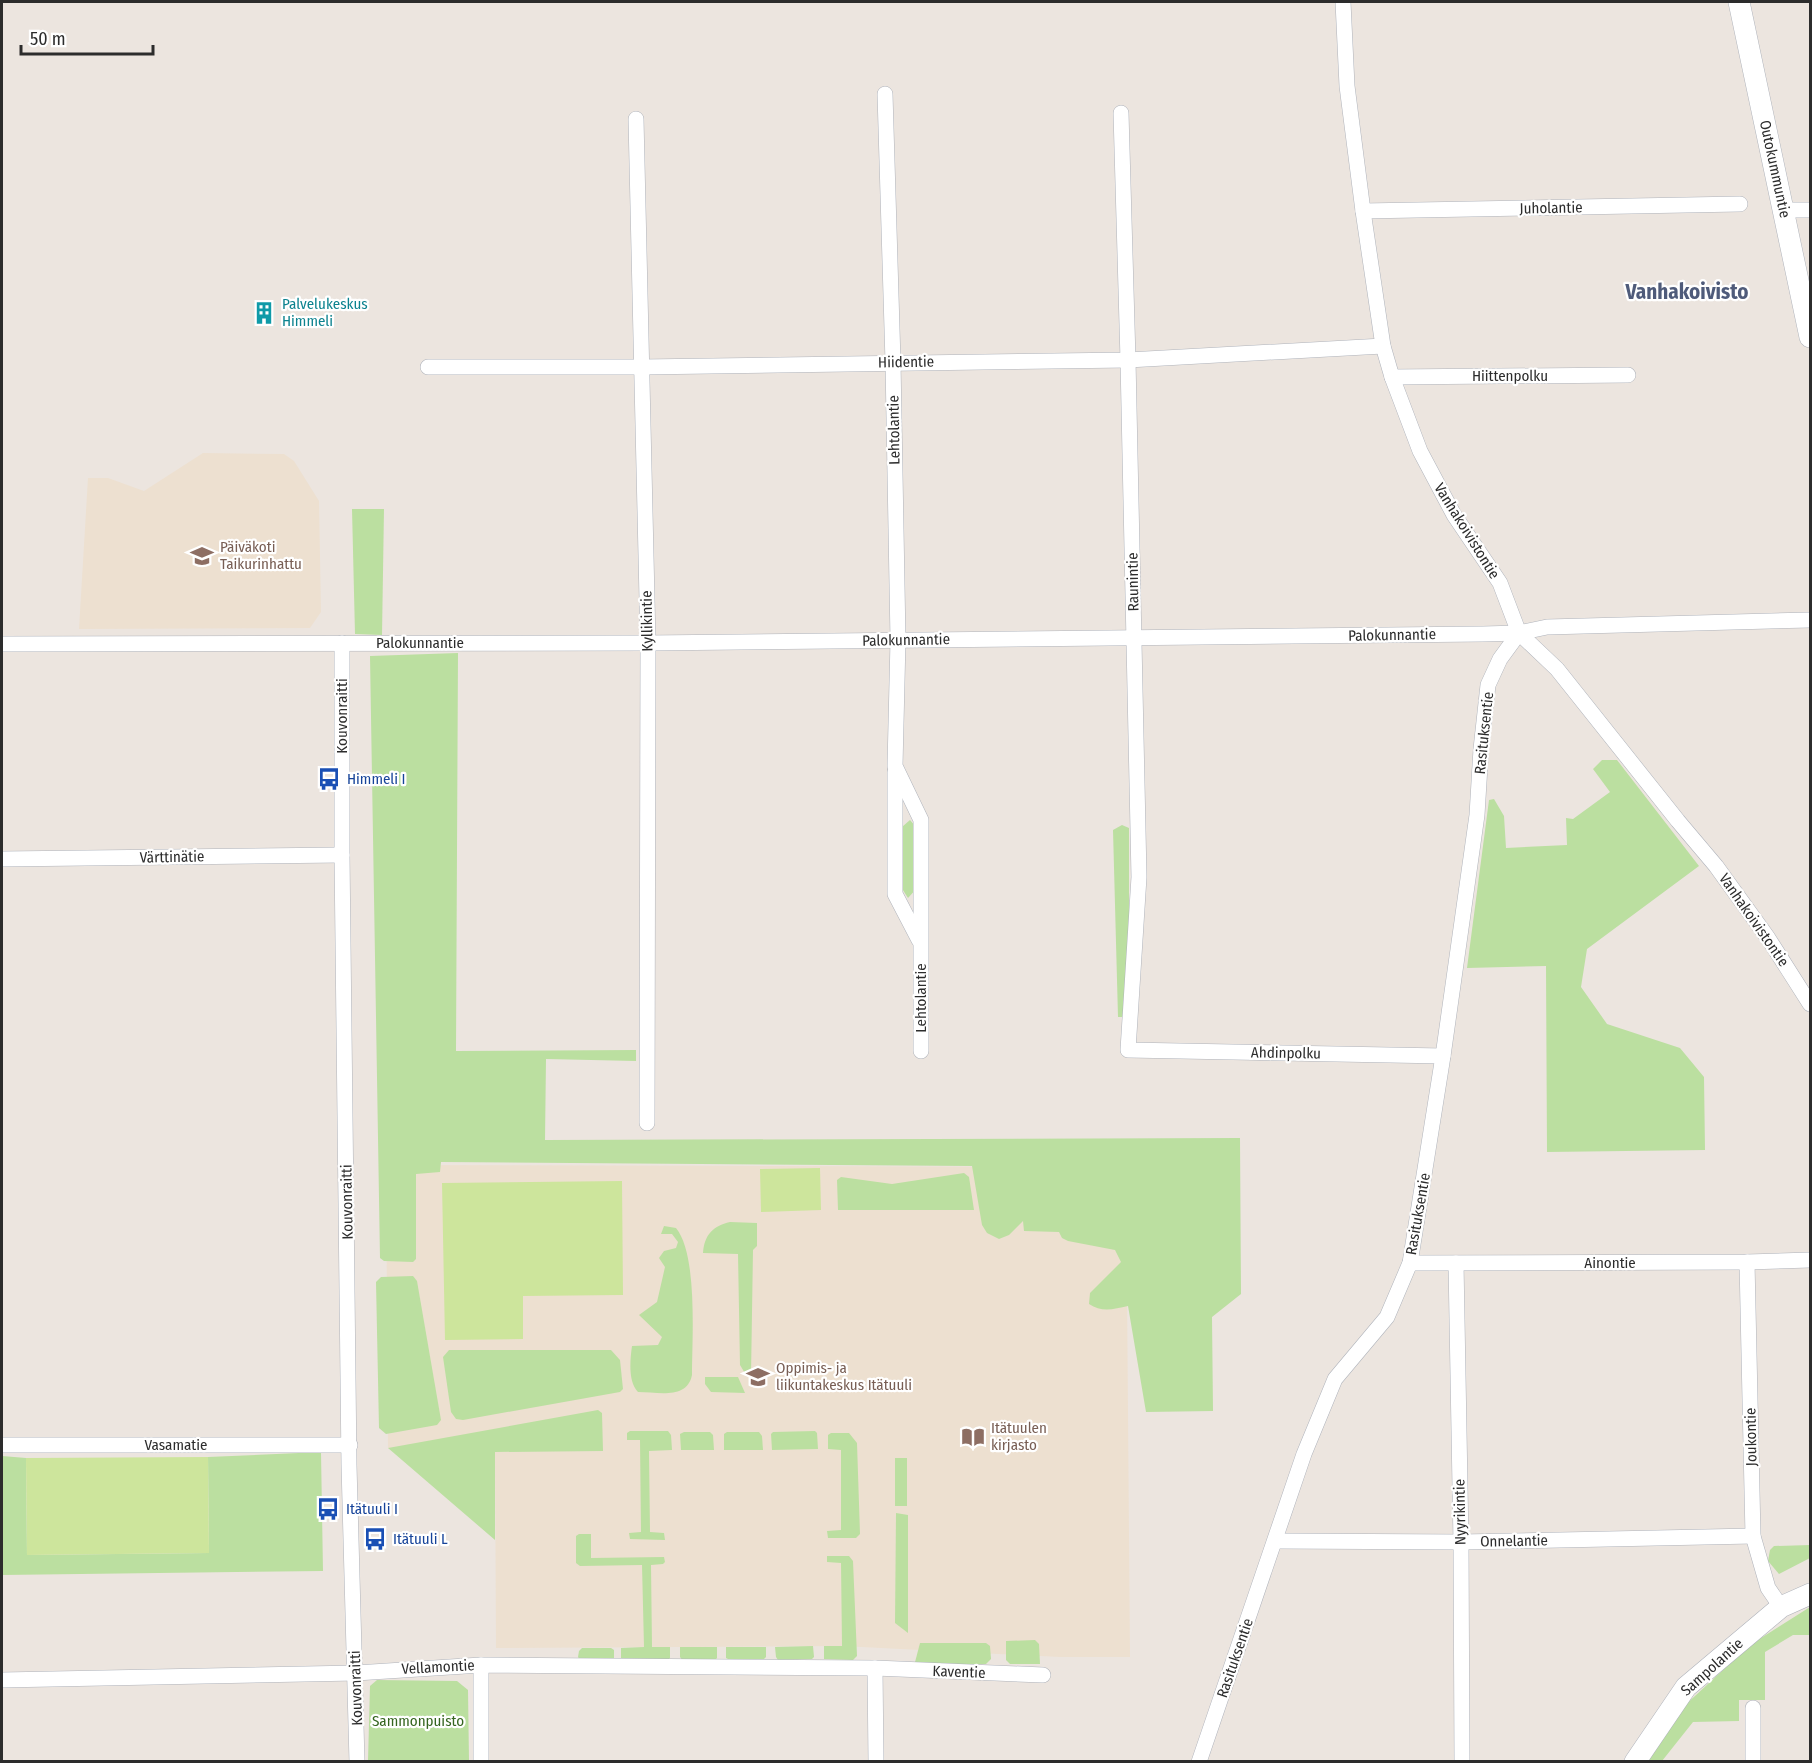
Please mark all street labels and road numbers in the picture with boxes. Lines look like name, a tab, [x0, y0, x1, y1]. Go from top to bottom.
street label: Outokummuntie	[1756, 118, 1794, 220]
street label: Juholantie	[1519, 198, 1583, 218]
street label: Hiidentie	[878, 353, 934, 371]
street label: Hiittenpolku	[1472, 367, 1548, 385]
street label: Lehtolantie	[884, 395, 904, 465]
street label: Vanhakoivistontie	[1430, 480, 1504, 582]
street label: Raunintie	[1123, 552, 1143, 612]
street label: Kyllikintie	[637, 590, 657, 652]
street label: Palokunnantie	[1348, 625, 1436, 645]
street label: Palokunnantie	[862, 630, 950, 650]
street label: Palokunnantie	[376, 634, 464, 652]
street label: Kouvonraitti	[333, 678, 351, 754]
street label: Rasituksentie	[1471, 691, 1497, 775]
street label: Värttinätie	[140, 847, 204, 867]
street label: Vanhakoivistontie	[1715, 870, 1793, 970]
street label: Lehtolantie	[912, 963, 930, 1033]
street label: Ahdinpolku	[1251, 1043, 1321, 1063]
street label: Kouvonraitti	[337, 1164, 357, 1240]
street label: Rasituksentie	[1402, 1172, 1434, 1256]
street label: Ainontie	[1584, 1254, 1636, 1272]
street label: Joukontie	[1741, 1408, 1761, 1466]
street label: Vasamatie	[145, 1436, 207, 1454]
street label: Nyyrikintie	[1450, 1479, 1470, 1545]
street label: Onnelantie	[1480, 1531, 1548, 1551]
street label: Rasituksentie	[1213, 1616, 1257, 1700]
street label: Sampolantie	[1677, 1634, 1747, 1700]
street label: Kouvonraitti	[346, 1650, 366, 1726]
street label: Vellamontie	[401, 1656, 475, 1678]
street label: Kaventie	[932, 1662, 986, 1682]

